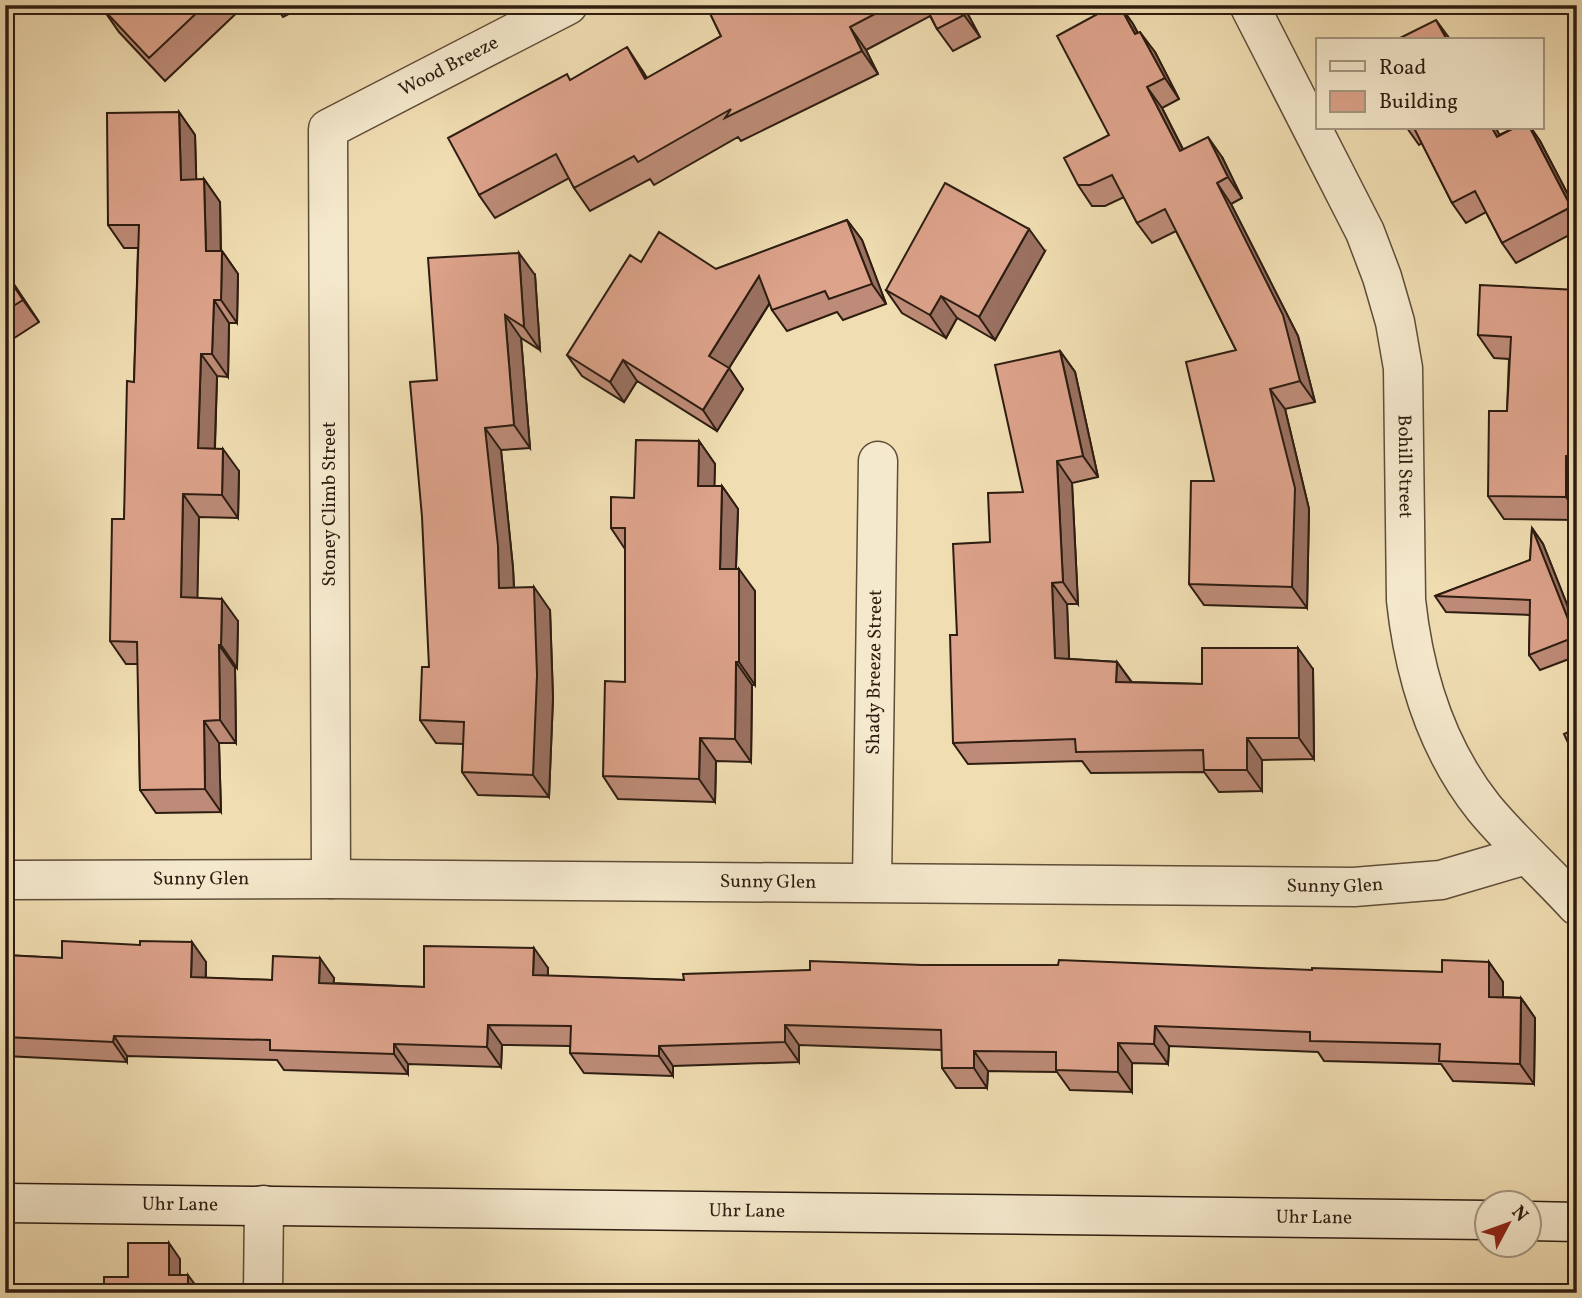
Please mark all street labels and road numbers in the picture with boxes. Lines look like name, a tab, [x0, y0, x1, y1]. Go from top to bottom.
street label: Wood Breeze	[395, 30, 503, 103]
street label: Bohill Street	[1391, 414, 1418, 519]
street label: Stoney Climb Street	[317, 421, 343, 587]
street label: Shady Breeze Street	[861, 589, 889, 755]
street label: Sunny Glen	[153, 866, 249, 893]
street label: Sunny Glen	[720, 869, 816, 896]
street label: Sunny Glen	[1287, 872, 1384, 900]
street label: Uhr Lane	[142, 1192, 218, 1218]
street label: Uhr Lane	[709, 1198, 785, 1225]
street label: Uhr Lane	[1276, 1205, 1352, 1231]

